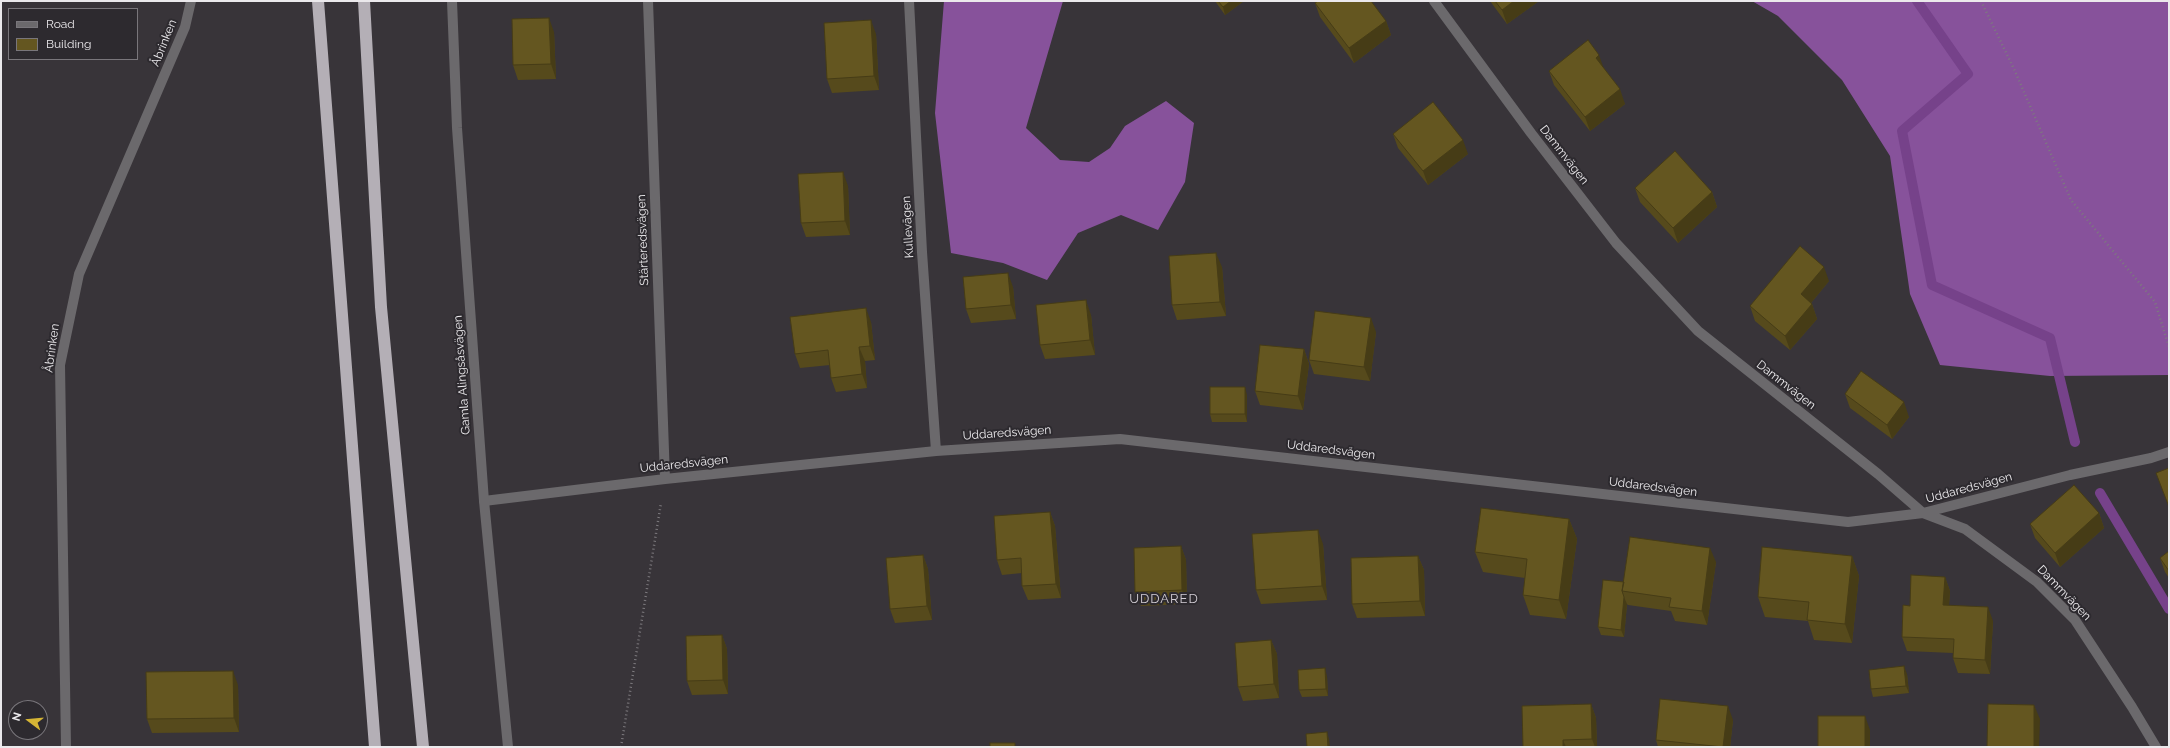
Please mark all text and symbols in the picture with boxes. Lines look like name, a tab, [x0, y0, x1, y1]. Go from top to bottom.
legend	[8, 8, 138, 60]
text: Road	[46, 17, 75, 31]
street label: Åbrinken	[148, 17, 180, 69]
text: Building	[46, 37, 92, 51]
street label: Dammvägen	[1536, 123, 1592, 187]
street label: Stärteredsvägen	[634, 194, 652, 286]
street label: Kullevägen	[899, 196, 917, 258]
street label: Gamla Alingsåsvägen	[451, 315, 473, 435]
street label: Åbrinken	[41, 323, 63, 373]
street label: Dammvägen	[1754, 357, 1818, 413]
street label: Uddaredsvägen	[962, 423, 1052, 443]
street label: Uddaredsvägen	[1286, 437, 1376, 463]
street label: Uddaredsvägen	[639, 452, 729, 476]
street label: Uddaredsvägen	[1924, 470, 2014, 506]
street label: Uddaredsvägen	[1608, 474, 1698, 500]
street label: Dammvägen	[2034, 562, 2094, 624]
district label: UDDARED	[1129, 591, 1199, 607]
north arrow	[8, 700, 48, 740]
text: N	[10, 711, 24, 723]

